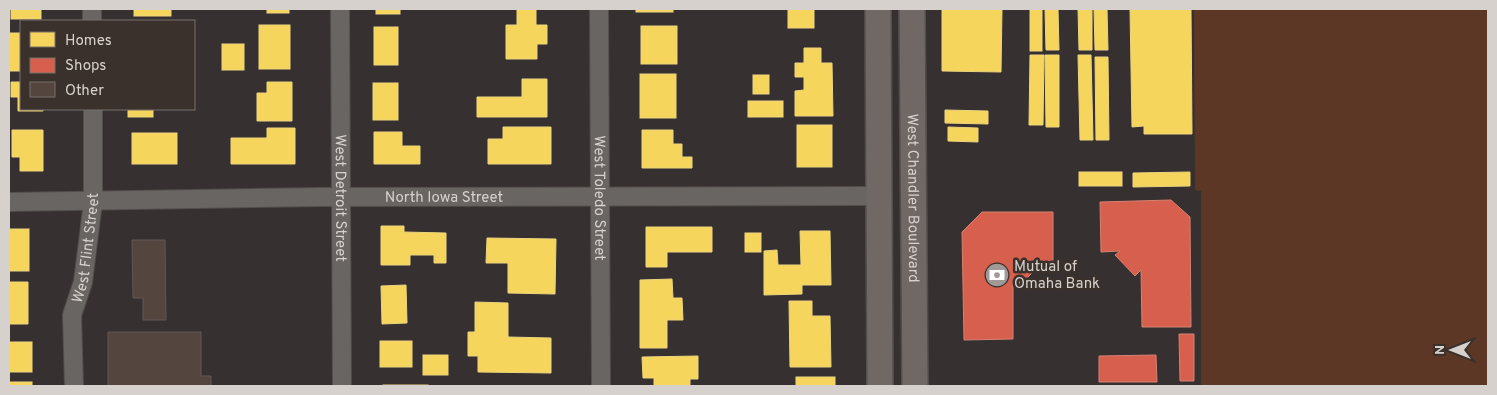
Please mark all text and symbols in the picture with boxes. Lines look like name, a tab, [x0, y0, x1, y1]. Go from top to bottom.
legend	[20, 20, 195, 110]
text: Homes	[65, 32, 112, 51]
text: Shops	[65, 57, 106, 76]
text: Other	[65, 82, 104, 101]
street label: West Chandler Boulevard	[902, 113, 922, 283]
street label: West Detroit Street	[330, 134, 349, 262]
street label: West Toledo Street	[589, 135, 608, 261]
street label: North Iowa Street	[385, 189, 503, 208]
street label: West Flint Street	[69, 193, 104, 306]
place label: Mutual of Omaha Bank	[1014, 258, 1100, 294]
bank icon: Mutual of Omaha Bank	[984, 262, 1010, 288]
north arrow	[1427, 325, 1477, 375]
text: N	[1432, 345, 1449, 355]

